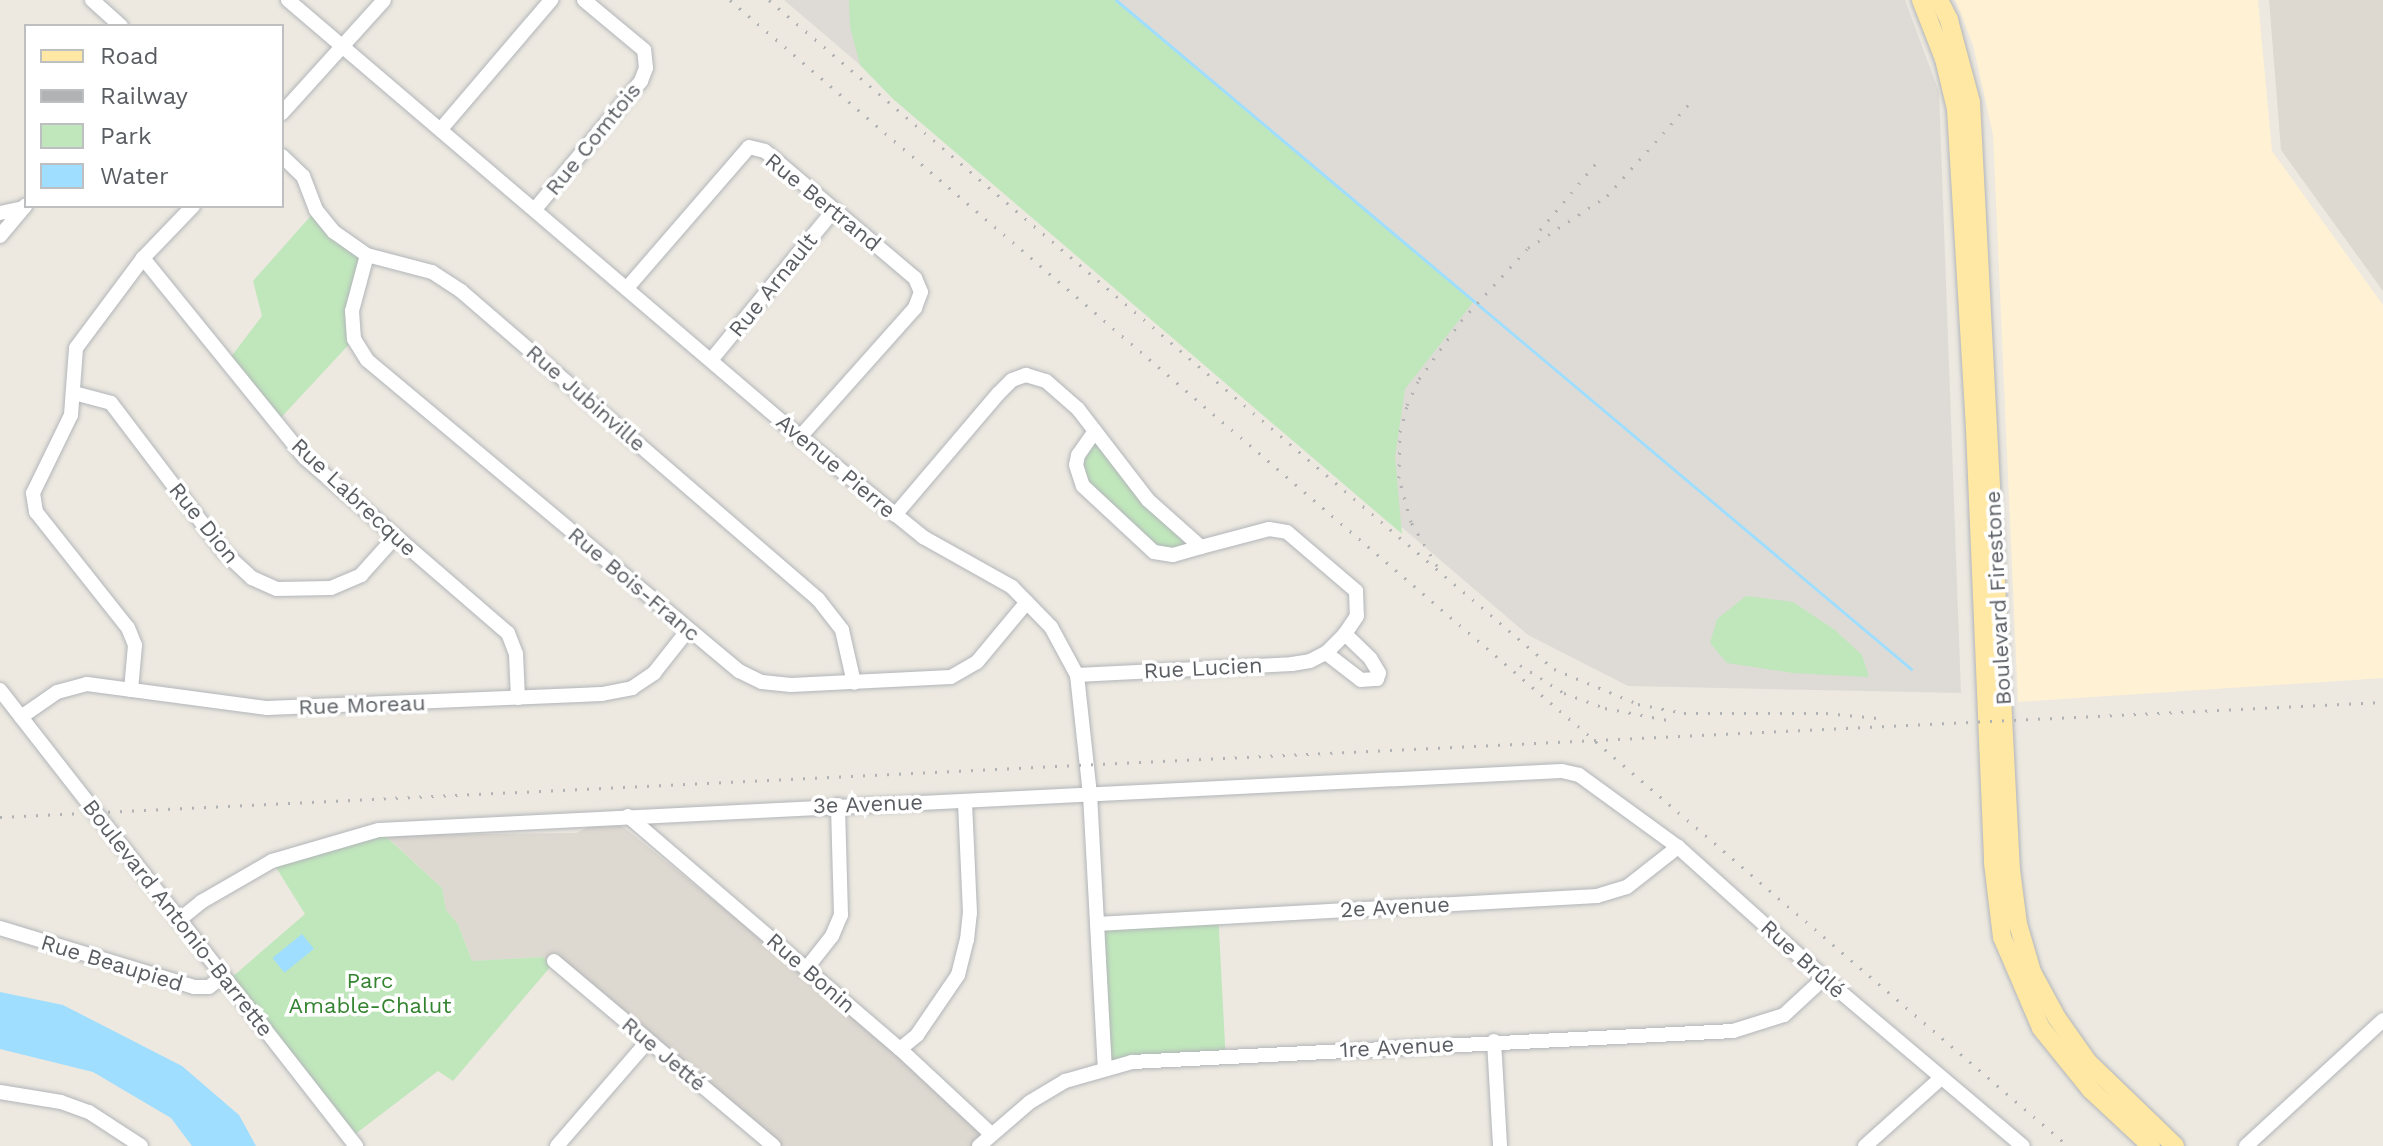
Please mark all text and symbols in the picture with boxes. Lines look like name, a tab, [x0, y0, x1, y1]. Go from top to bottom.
legend	[24, 24, 284, 208]
text: Road	[100, 42, 159, 70]
street label: Rue Comtois	[540, 77, 646, 201]
text: Railway	[100, 82, 188, 110]
text: Park	[100, 122, 152, 150]
street label: Rue Bertrand	[760, 147, 886, 257]
text: Water	[100, 162, 169, 190]
street label: Rue Arnault	[723, 227, 823, 343]
street label: Rue Jubinville	[521, 339, 651, 457]
street label: Avenue Pierre	[771, 408, 901, 524]
street label: Rue Labrecque	[286, 432, 422, 562]
street label: Rue Dion	[163, 477, 245, 569]
street label: Boulevard Firestone	[1979, 490, 2017, 706]
street label: Rue Bois-Franc	[563, 521, 705, 647]
street label: Rue Lucien	[1143, 652, 1263, 684]
street label: Rue Moreau	[298, 690, 426, 720]
street label: 3e Avenue	[812, 789, 924, 819]
street label: Boulevard Antonio-Barrette	[77, 794, 279, 1042]
street label: 2e Avenue	[1339, 891, 1451, 923]
street label: Rue Brûlé	[1755, 914, 1851, 1004]
street label: Rue Bonin	[761, 927, 861, 1019]
street label: Rue Beaupied	[38, 929, 186, 997]
park label: Parc Amable-Chalut	[288, 967, 452, 1018]
street label: Rue Jetté	[616, 1011, 712, 1097]
street label: 1re Avenue	[1339, 1031, 1455, 1063]

